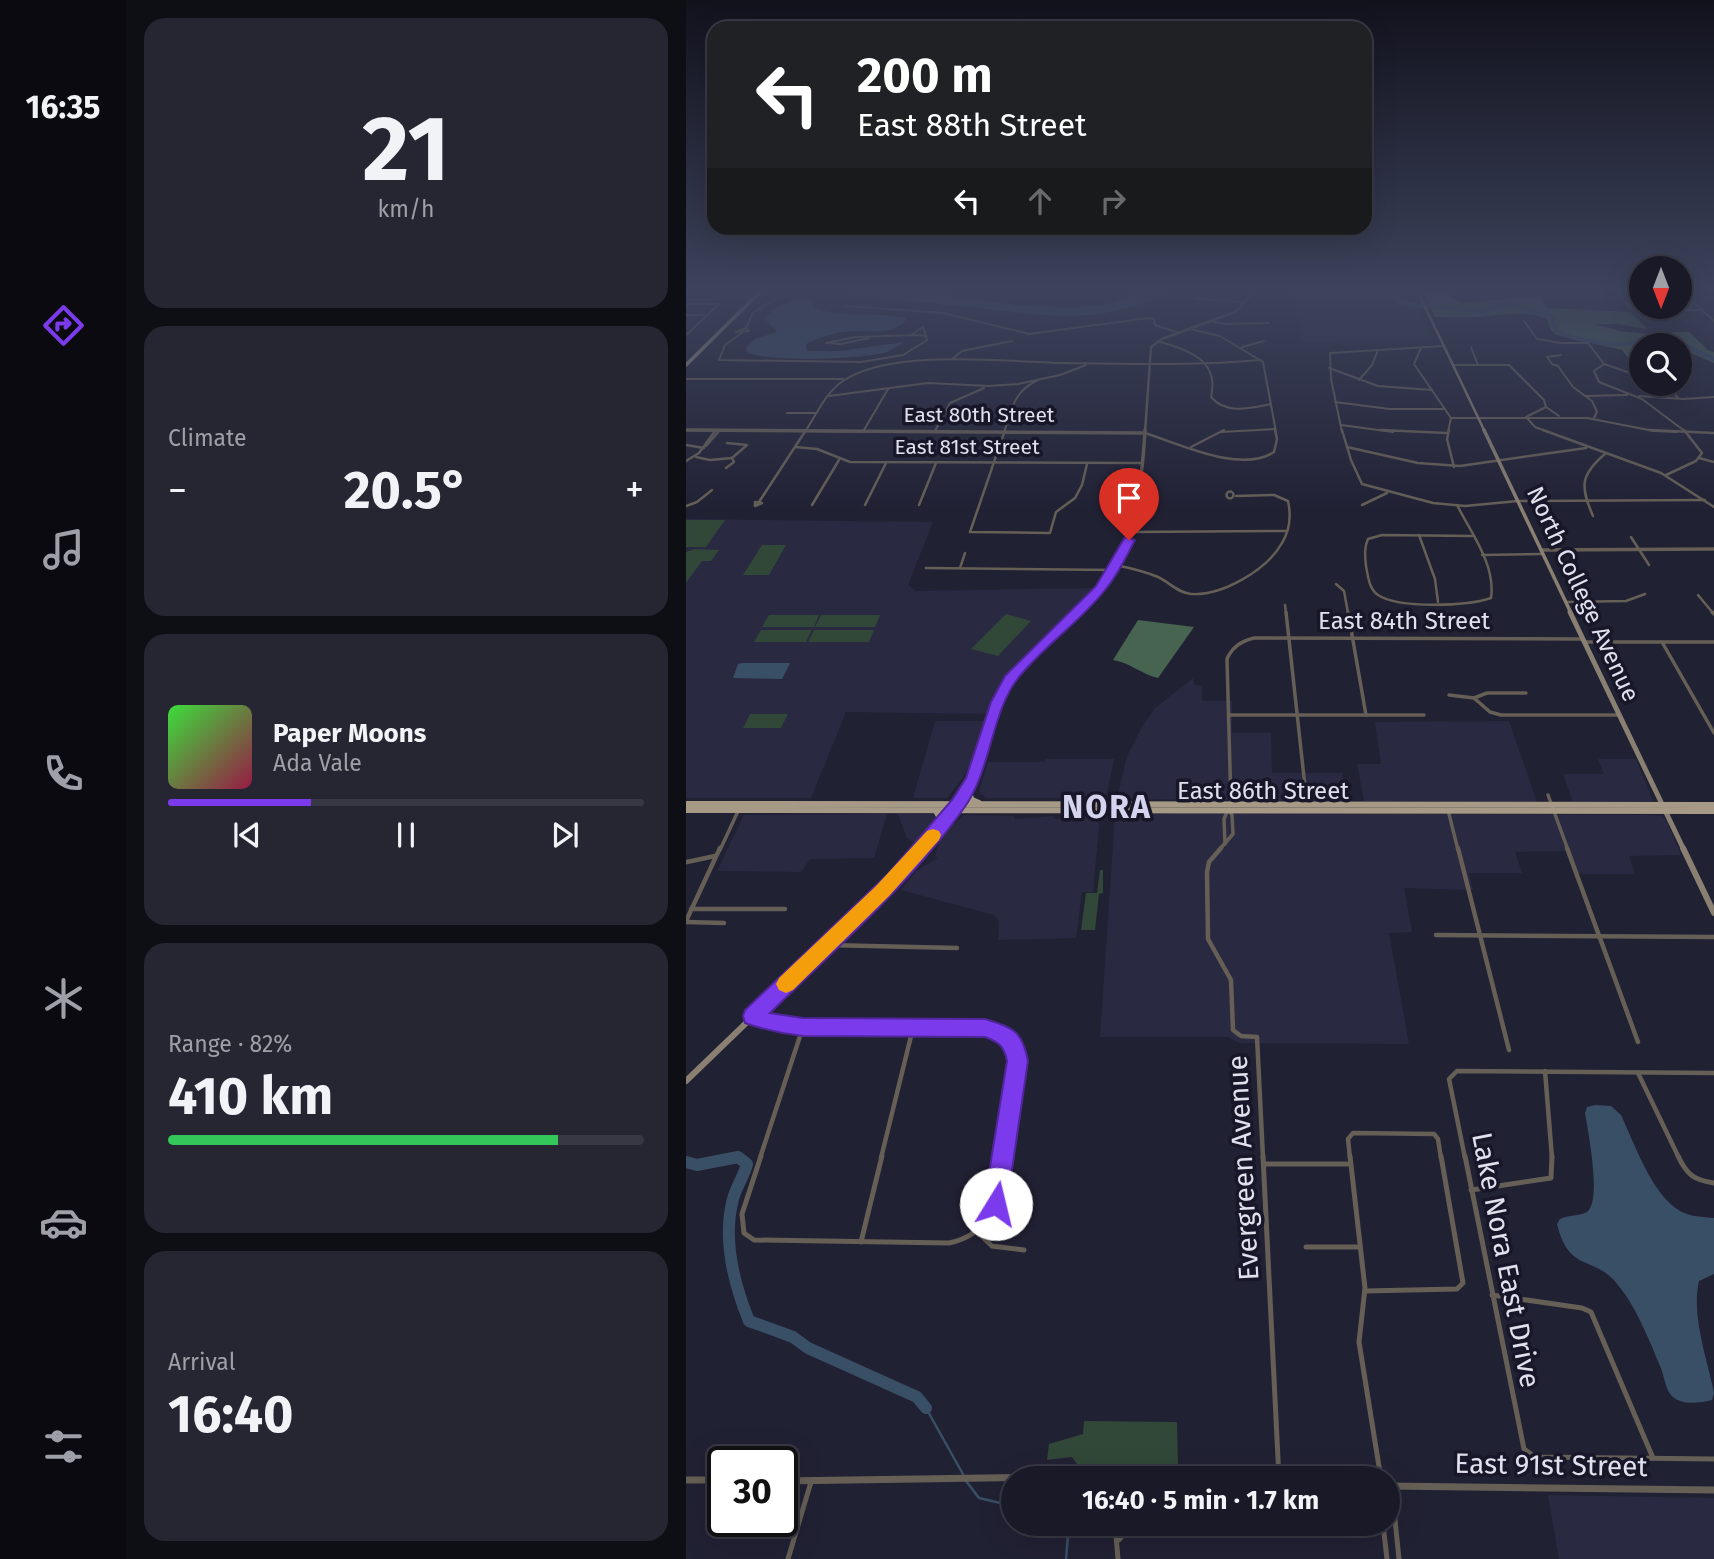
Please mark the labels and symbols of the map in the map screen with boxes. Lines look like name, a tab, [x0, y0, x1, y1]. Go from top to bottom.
north arrow	[1629, 256, 1692, 318]
street label: East 80th Street	[904, 402, 1055, 428]
street label: East 81st Street	[894, 434, 1040, 460]
pin	[1099, 468, 1159, 540]
street label: North College Avenue	[1521, 482, 1645, 706]
street label: East 84th Street	[1318, 607, 1490, 635]
street label: East 86th Street	[1177, 777, 1349, 805]
district label: NORA	[1062, 788, 1152, 826]
street label: Evergreen Avenue	[1221, 1055, 1265, 1281]
street label: Lake Nora East Drive	[1465, 1129, 1547, 1391]
position arrow	[959, 1167, 1033, 1241]
speed limit sign: 30	[707, 1446, 798, 1537]
street label: East 91st Street	[1454, 1447, 1649, 1483]

